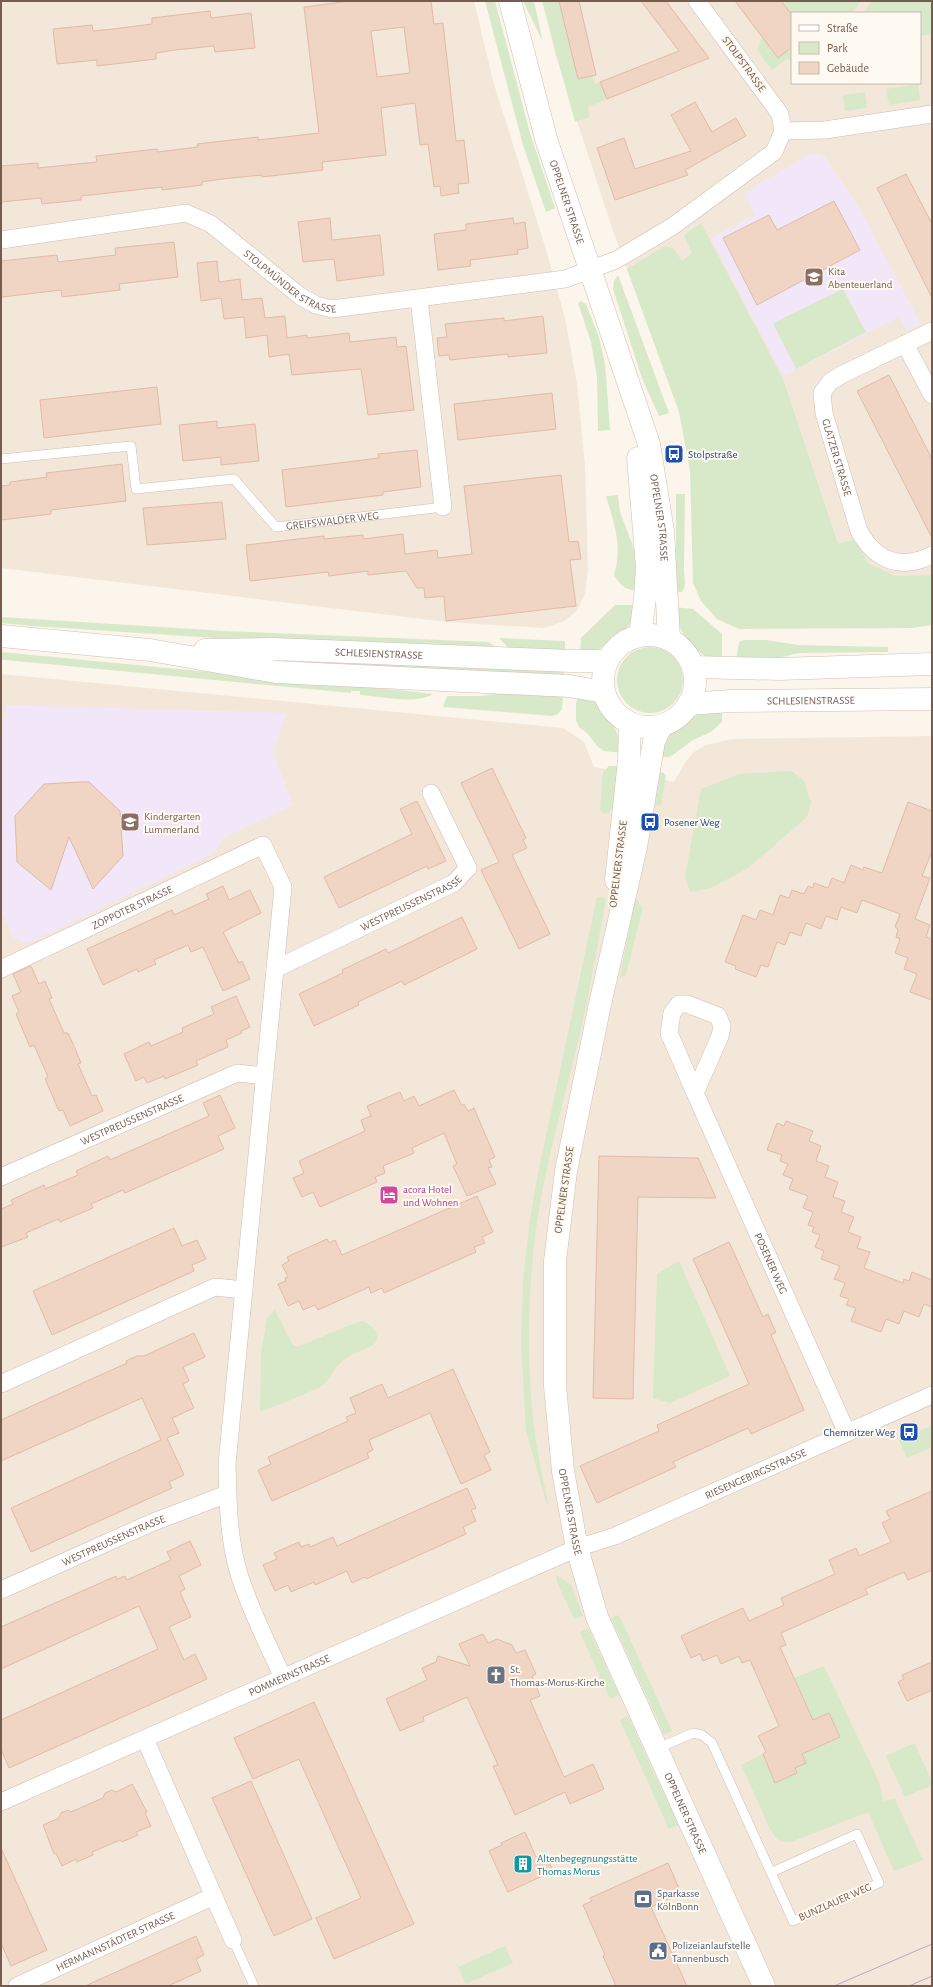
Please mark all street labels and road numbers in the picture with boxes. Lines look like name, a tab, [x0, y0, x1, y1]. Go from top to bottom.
street label: STOLPSTRASSE	[720, 34, 768, 94]
street label: OPPELNER STRASSE	[548, 159, 587, 246]
street label: STOLPMÜNDER STRASSE	[242, 247, 337, 315]
street label: GLATZER STRASSE	[820, 417, 854, 498]
street label: OPPELNER STRASSE	[648, 473, 670, 562]
street label: GREIFSWALDER WEG	[285, 509, 379, 531]
street label: SCHLESIENSTRASSE	[335, 646, 424, 661]
street label: SCHLESIENSTRASSE	[767, 694, 856, 706]
street label: OPPELNER STRASSE	[607, 819, 629, 908]
street label: WESTPREUSSENSTRASSE	[358, 873, 464, 933]
street label: ZOPPOTER STRASSE	[90, 883, 175, 931]
street label: WESTPREUSSENSTRASSE	[79, 1092, 186, 1147]
street label: OPPELNER STRASSE	[552, 1145, 576, 1234]
street label: POSENER WEG	[753, 1231, 790, 1295]
street label: RIESENGEBIRGSSTRASSE	[703, 1446, 808, 1501]
street label: OPPELNER STRASSE	[557, 1468, 584, 1557]
street label: WESTPREUSSENSTRASSE	[60, 1512, 167, 1568]
street label: POMMERNSTRASSE	[247, 1652, 332, 1698]
street label: OPPELNER STRASSE	[663, 1771, 709, 1856]
street label: BUNZLAUER WEG	[797, 1881, 873, 1923]
street label: HERMANNSTÄDTER STRASSE	[54, 1909, 177, 1973]

